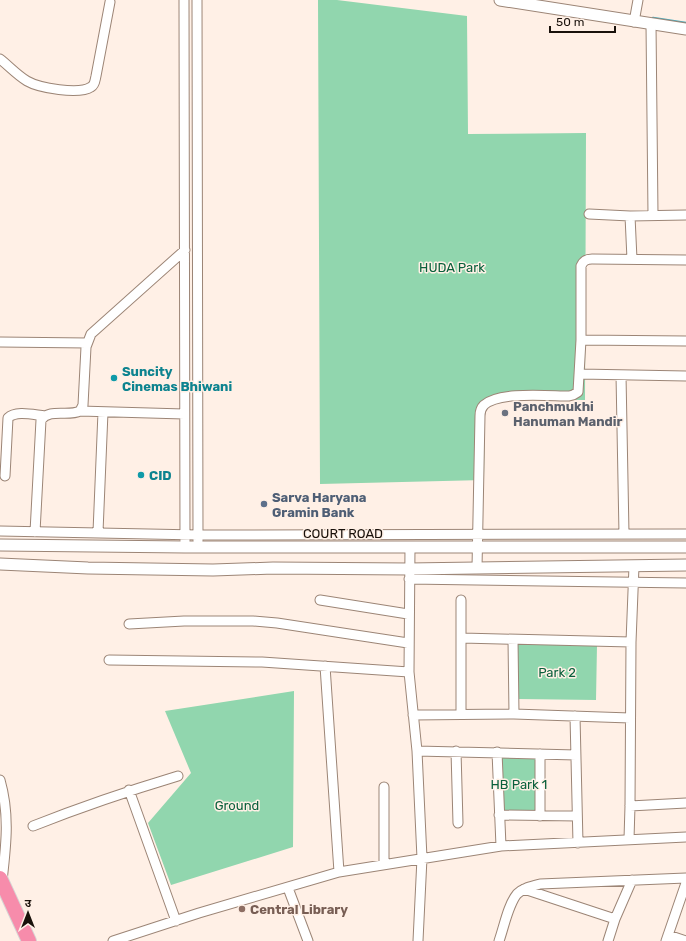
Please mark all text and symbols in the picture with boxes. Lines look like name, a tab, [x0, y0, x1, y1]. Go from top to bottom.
scale bar	[550, 8, 615, 34]
text: 50 m	[556, 15, 584, 29]
park label: HUDA Park	[419, 260, 485, 275]
place label: Suncity Cinemas Bhiwani	[122, 364, 232, 394]
marker: Suncity Cinemas Bhiwani	[109, 373, 119, 383]
place label: Panchmukhi Hanuman Mandir	[513, 399, 622, 429]
marker: Panchmukhi Hanuman Mandir	[500, 408, 510, 418]
place label: CID	[149, 468, 172, 483]
marker: CID	[136, 470, 146, 480]
place label: Sarva Haryana Gramin Bank	[272, 490, 367, 520]
marker: Sarva Haryana Gramin Bank	[259, 499, 269, 509]
street label: COURT ROAD	[303, 526, 383, 541]
park label: Park 2	[538, 665, 576, 680]
park label: HB Park 1	[491, 777, 547, 792]
park label: Ground	[215, 798, 259, 813]
north arrow	[8, 893, 48, 933]
text: उ	[25, 897, 32, 910]
place label: Central Library	[250, 902, 348, 917]
marker: Central Library	[237, 904, 247, 914]

